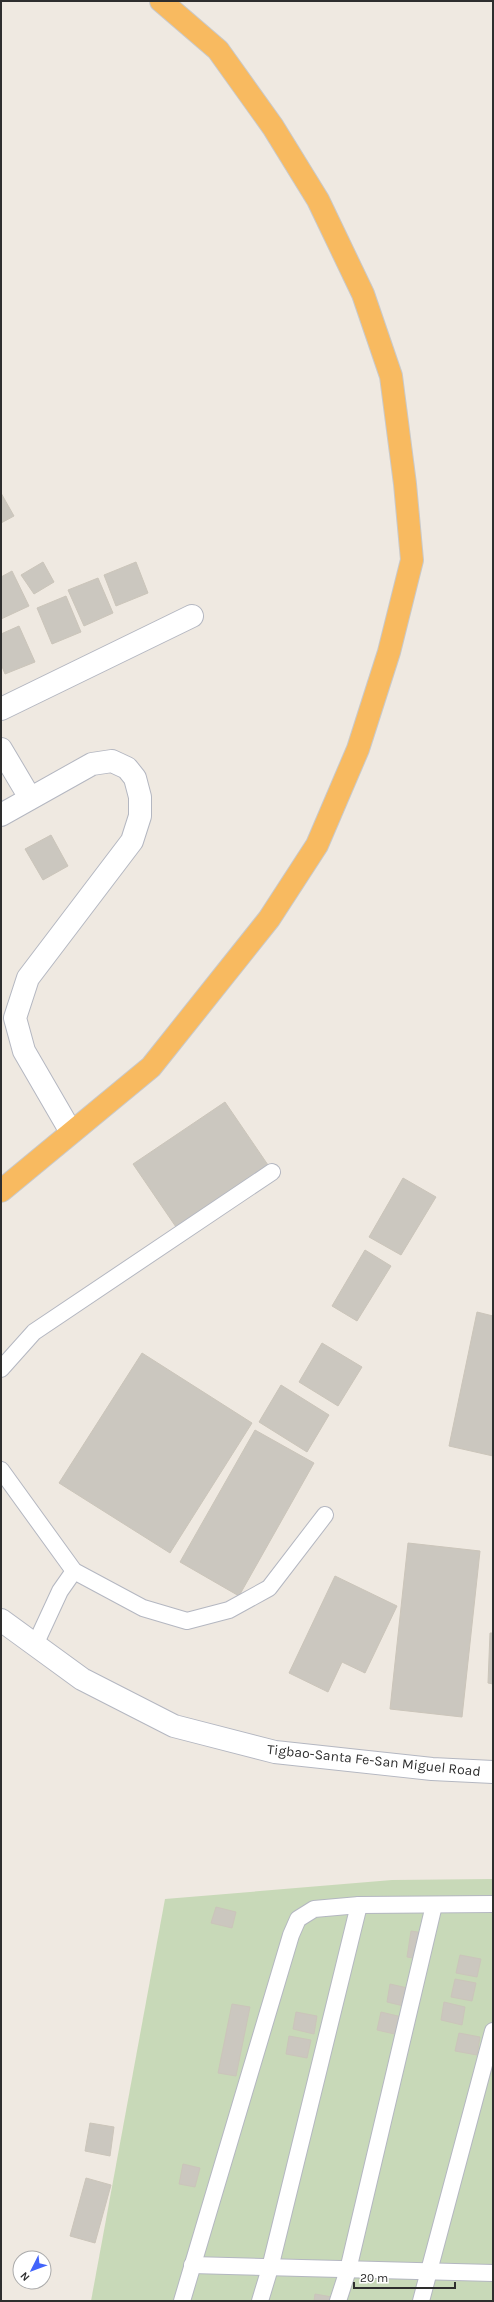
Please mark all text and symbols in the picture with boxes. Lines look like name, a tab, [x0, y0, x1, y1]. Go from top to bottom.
street label: Tigbao-Santa Fe-San Miguel Road	[266, 1741, 482, 1780]
north arrow	[12, 2250, 52, 2290]
scale bar	[354, 2264, 455, 2290]
text: N	[17, 2269, 32, 2284]
text: 20 m	[360, 2271, 388, 2285]

